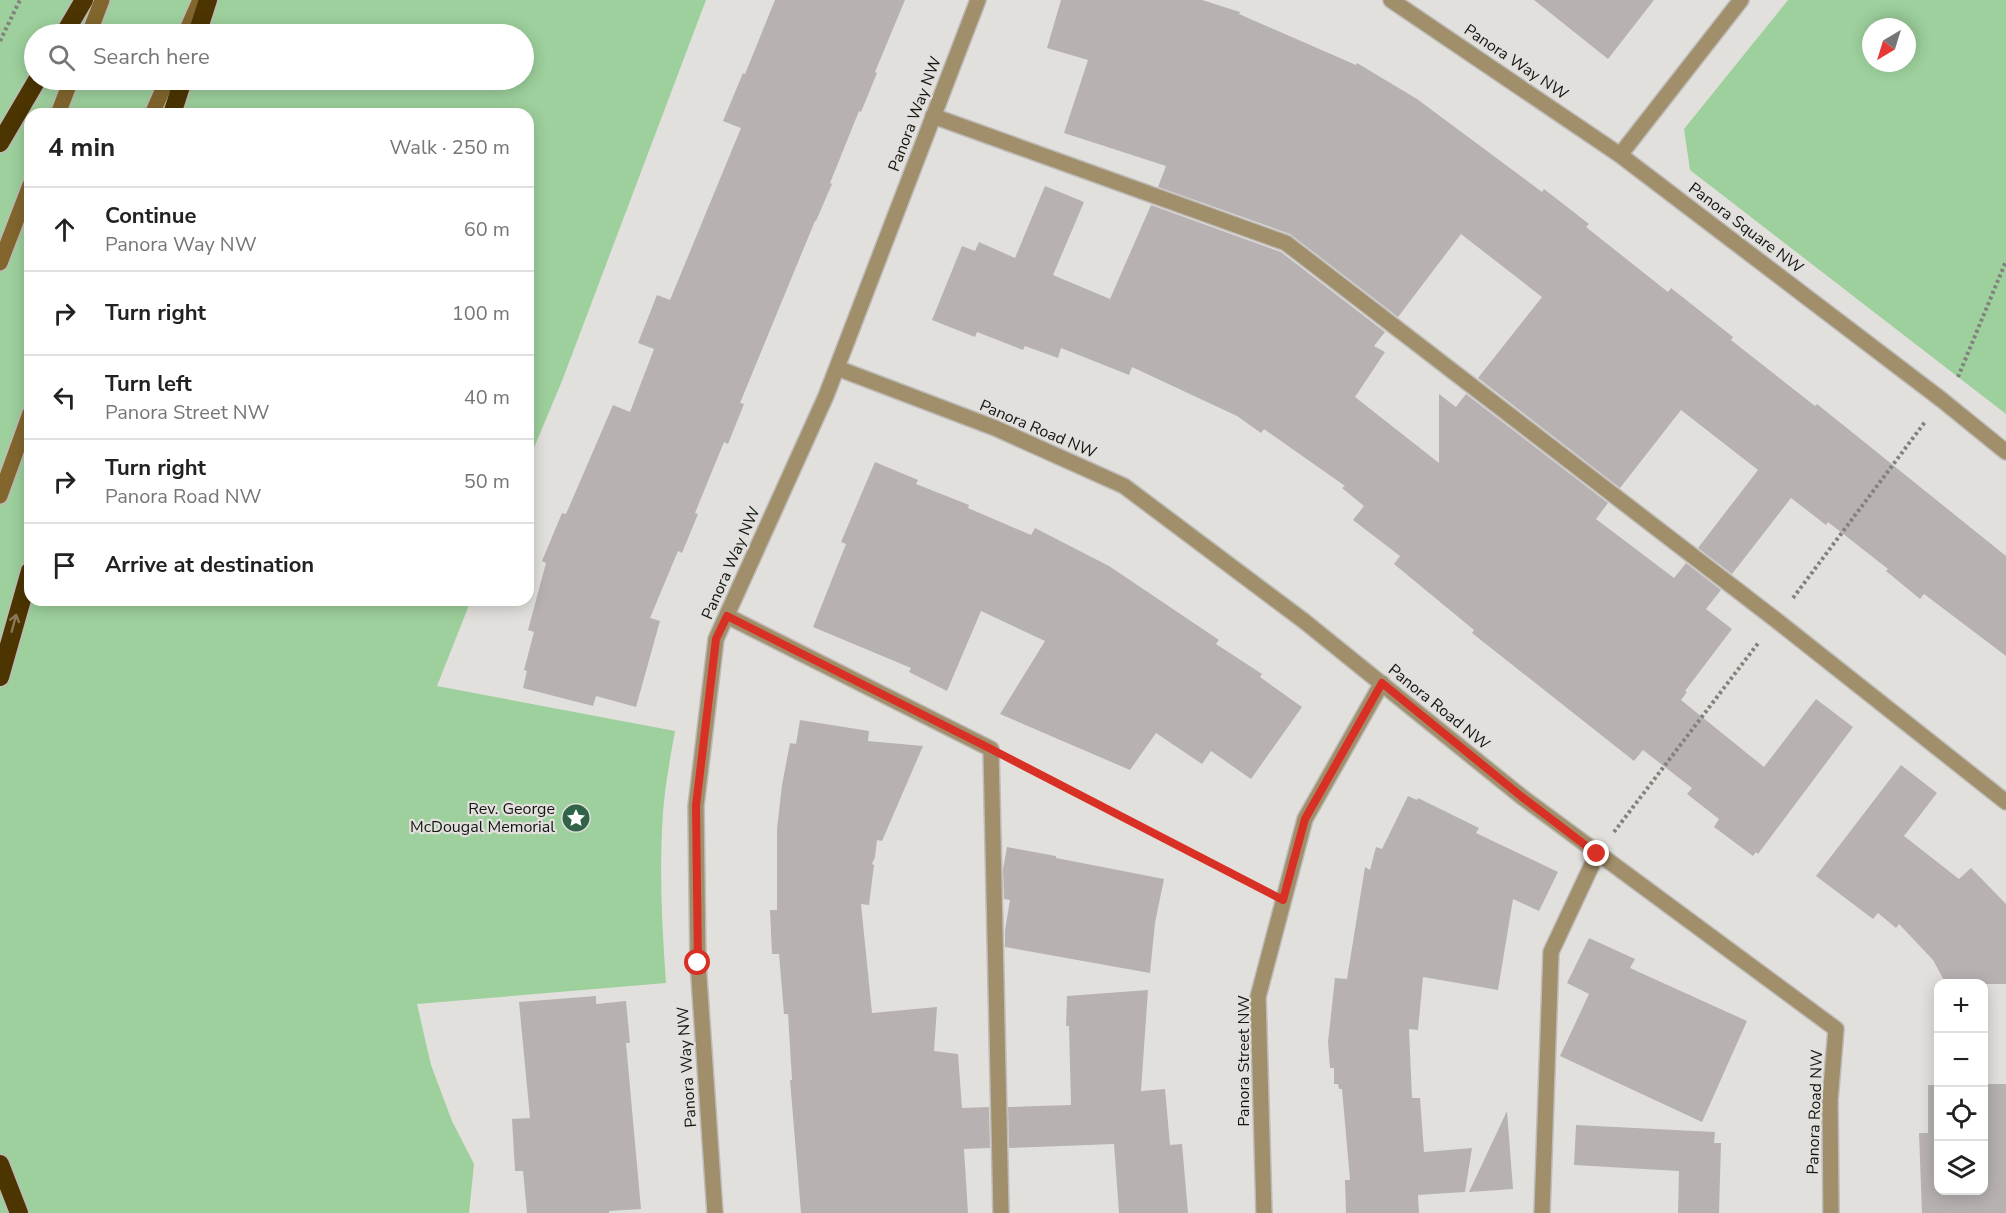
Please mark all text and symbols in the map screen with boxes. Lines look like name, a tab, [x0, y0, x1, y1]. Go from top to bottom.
north arrow	[1862, 18, 1916, 72]
street label: Panora Way NW	[1460, 19, 1573, 105]
search box	[24, 24, 534, 90]
icon: search	[45, 41, 78, 74]
text: Search here	[93, 42, 210, 72]
street label: Panora Way NW	[883, 53, 947, 175]
text: 4 min	[48, 130, 115, 165]
text: Walk · 250 m	[390, 134, 510, 161]
street label: Panora Square NW	[1684, 177, 1808, 279]
text: Continue	[105, 201, 196, 231]
icon: ahead	[48, 213, 81, 246]
text: 60 m	[464, 216, 510, 243]
text: Panora Way NW	[105, 231, 257, 258]
icon: right	[48, 297, 81, 330]
text: Turn right	[105, 298, 206, 328]
text: 100 m	[452, 300, 510, 327]
text: Turn left	[105, 369, 192, 399]
icon: left	[48, 381, 81, 414]
text: 40 m	[464, 384, 510, 411]
street label: Panora Road NW	[976, 394, 1100, 464]
text: Panora Street NW	[105, 399, 270, 426]
text: Turn right	[105, 453, 206, 483]
icon: right	[48, 465, 81, 498]
text: 50 m	[464, 468, 510, 495]
text: Panora Road NW	[105, 483, 262, 510]
street label: Panora Way NW	[696, 503, 766, 623]
icon: arrive	[48, 549, 81, 582]
text: Arrive at destination	[105, 550, 314, 580]
one-way arrow	[9, 614, 20, 633]
street label: Panora Road NW	[1383, 659, 1495, 755]
place label: Rev. George McDougal Memorial	[410, 798, 555, 838]
place icon: Rev. George McDougal Memorial	[560, 802, 592, 834]
route end	[1583, 840, 1609, 866]
route start	[684, 949, 710, 975]
map controls	[1934, 979, 1988, 1195]
button: +	[1934, 979, 1988, 1033]
street label: Panora Street NW	[1233, 995, 1255, 1127]
street label: Panora Way NW	[672, 1005, 702, 1128]
button: −	[1934, 1033, 1988, 1087]
street label: Panora Road NW	[1802, 1049, 1828, 1175]
button: locate	[1934, 1087, 1988, 1141]
button: layers	[1934, 1141, 1988, 1195]

